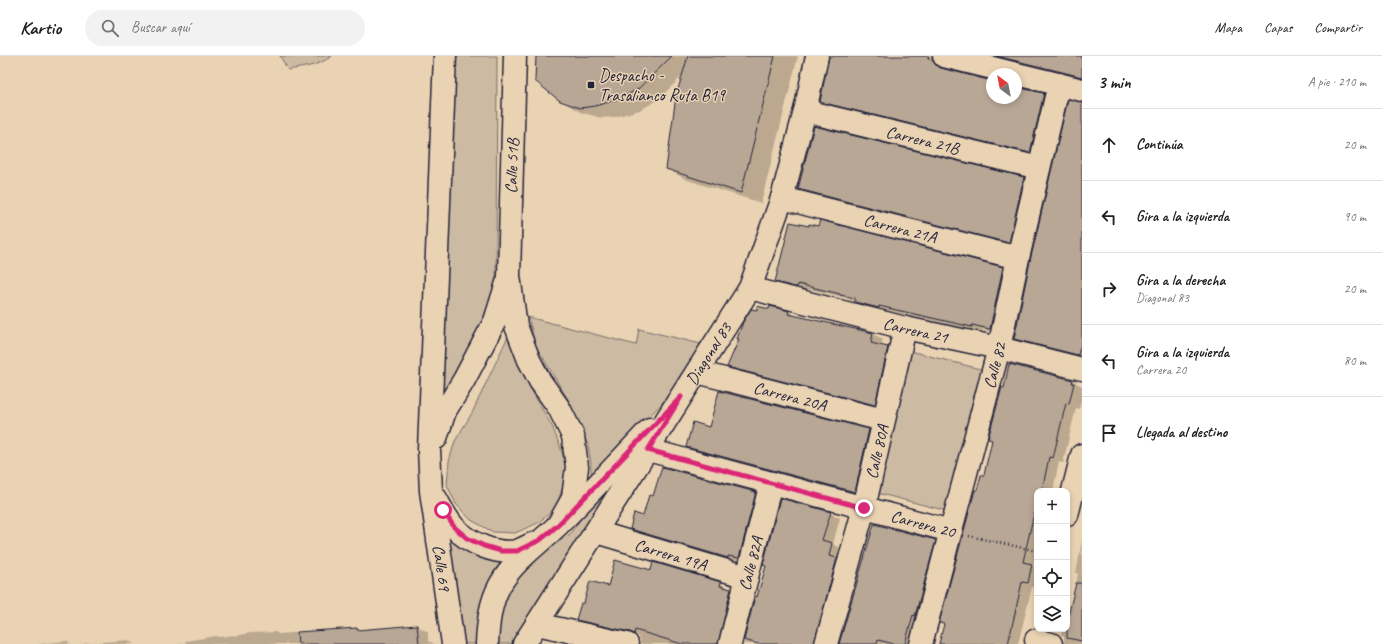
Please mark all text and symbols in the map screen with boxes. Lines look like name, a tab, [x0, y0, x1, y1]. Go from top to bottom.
search box	[85, 10, 365, 46]
text: Kartio	[20, 16, 61, 40]
icon: search	[99, 17, 121, 39]
text: Buscar aquí	[131, 18, 190, 37]
text: Mapa	[1215, 19, 1242, 36]
text: Capas	[1264, 19, 1292, 36]
text: Compartir	[1314, 19, 1362, 36]
place label: Despacho - Trasalianco Ruta B19	[599, 65, 726, 106]
north arrow	[986, 68, 1022, 104]
text: 3 min	[1098, 72, 1131, 93]
text: A pie · 210 m	[1308, 74, 1366, 90]
marker: Despacho - Trasalianco Ruta B19	[586, 80, 596, 90]
street label: Carrera 21B	[884, 121, 962, 159]
icon: ahead	[1098, 134, 1120, 156]
text: Continúa	[1136, 135, 1183, 154]
street label: Calle 51B	[501, 137, 523, 194]
text: 20 m	[1344, 137, 1366, 153]
icon: left	[1098, 206, 1120, 228]
text: Gira a la izquierda	[1136, 207, 1229, 226]
street label: Carrera 21A	[862, 209, 940, 248]
text: 90 m	[1344, 209, 1366, 225]
text: Gira a la derecha	[1136, 271, 1225, 290]
icon: right	[1098, 278, 1120, 300]
text: 20 m	[1344, 281, 1366, 297]
text: Diagonal 83	[1136, 290, 1189, 306]
street label: Carrera 21	[881, 312, 951, 348]
street label: Diagonal 83	[681, 317, 737, 389]
street label: Calle 82	[978, 340, 1011, 391]
text: Gira a la izquierda	[1136, 343, 1229, 362]
icon: left	[1098, 350, 1120, 372]
text: 80 m	[1344, 353, 1366, 369]
text: Carrera 20	[1136, 362, 1186, 378]
street label: Carrera 20A	[751, 377, 830, 416]
street label: Calle 80A	[861, 421, 893, 481]
icon: arrive	[1098, 422, 1120, 444]
text: Llegada al destino	[1136, 423, 1227, 442]
map controls	[1034, 488, 1070, 632]
button: +	[1034, 488, 1070, 524]
route end	[855, 499, 873, 517]
route start	[434, 501, 452, 519]
street label: Carrera 20	[889, 505, 959, 543]
button: −	[1034, 524, 1070, 560]
street label: Calle 82A	[734, 533, 768, 593]
street label: Carrera 19A	[632, 534, 711, 575]
street label: Calle 69	[428, 543, 456, 594]
button: locate	[1034, 560, 1070, 596]
button: layers	[1034, 596, 1070, 632]

